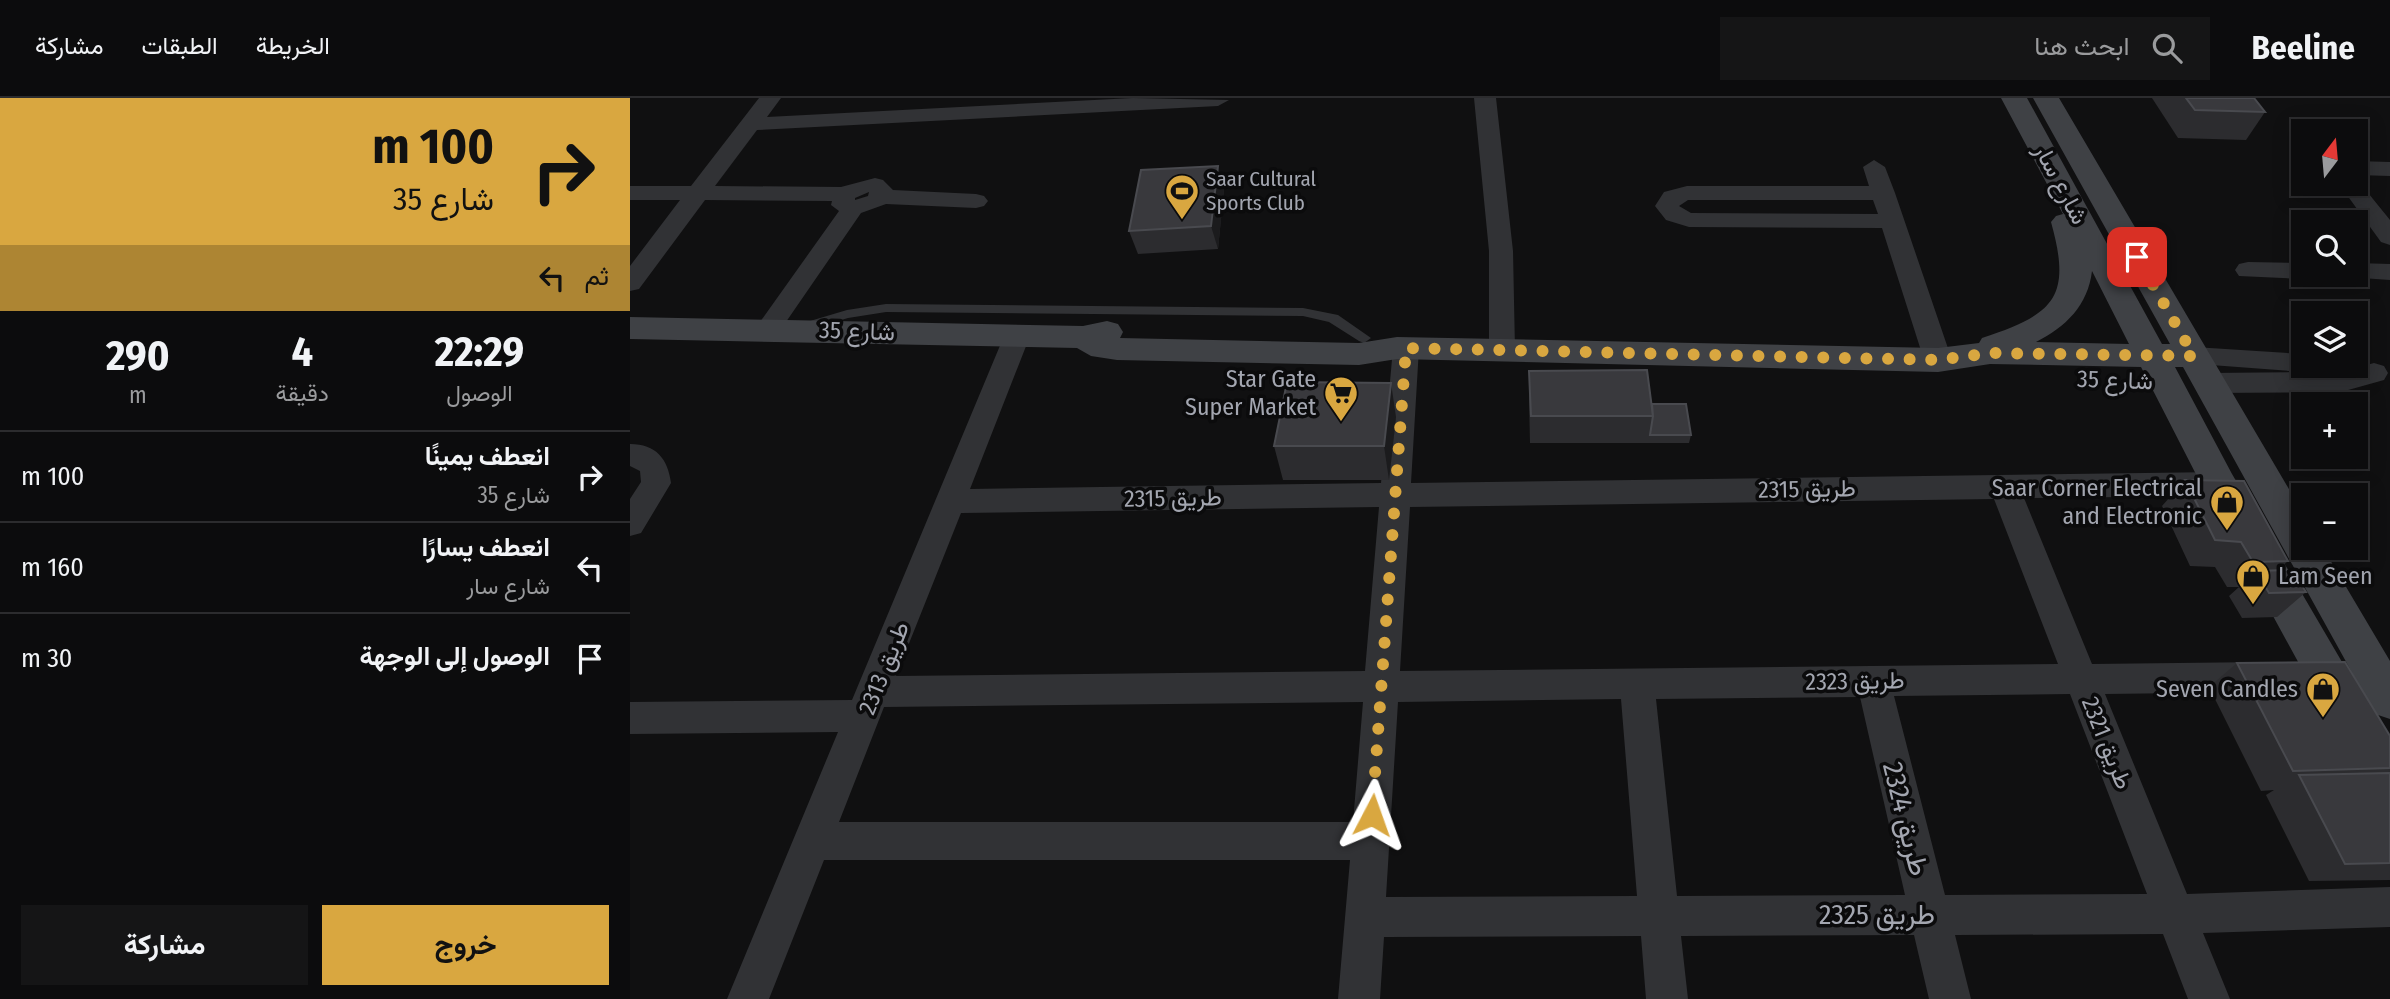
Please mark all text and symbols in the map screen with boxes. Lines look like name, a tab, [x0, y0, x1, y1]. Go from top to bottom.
search box	[1720, 17, 2210, 80]
text: Beeline	[2252, 28, 2355, 68]
icon: search	[2148, 29, 2186, 67]
text: ابحث هنا	[2034, 31, 2130, 62]
text: مشاركة	[35, 32, 103, 60]
text: الطبقات	[141, 32, 218, 60]
text: الخريطة	[256, 32, 330, 60]
text: 100 m	[372, 117, 494, 176]
north arrow	[2291, 119, 2368, 196]
map controls	[2291, 119, 2368, 560]
icon: right	[518, 126, 609, 217]
street label: شارع سار	[2026, 138, 2094, 230]
place label: Saar Cultural Sports Club	[1206, 166, 1317, 216]
sports icon: Saar Cultural Sports Club	[1163, 172, 1201, 221]
text: شارع 35	[393, 180, 494, 218]
button: search	[2291, 210, 2368, 287]
pin	[2107, 227, 2167, 287]
icon: arrive	[2118, 238, 2156, 276]
icon: left	[533, 259, 571, 297]
text: ثم	[585, 261, 609, 292]
button: layers	[2291, 301, 2368, 378]
street label: شارع 35	[819, 316, 895, 348]
text: 4	[291, 327, 313, 377]
text: 22:29	[435, 327, 524, 377]
text: 290	[106, 331, 170, 381]
place label: Star Gate Super Market	[1185, 365, 1316, 421]
street label: شارع 35	[2077, 365, 2153, 397]
supermarket icon: Star Gate Super Market	[1322, 374, 1360, 423]
text: دقيقة	[276, 379, 329, 407]
text: الوصول	[446, 379, 513, 407]
text: m	[129, 381, 147, 409]
button: +	[2291, 392, 2368, 469]
text: انعطف يمينًا	[425, 441, 550, 472]
icon: right	[571, 458, 609, 496]
text: 100 m	[21, 461, 84, 492]
street label: طريق 2315	[1758, 474, 1856, 505]
place label: Saar Corner Electrical and Electronic	[1992, 474, 2202, 530]
text: شارع 35	[477, 481, 550, 509]
street label: طريق 2315	[1124, 483, 1222, 514]
shop icon: Saar Corner Electrical and Electronic	[2208, 483, 2246, 532]
button: −	[2291, 483, 2368, 560]
text: انعطف يسارًا	[422, 532, 550, 563]
icon: left	[571, 549, 609, 587]
text: 160 m	[21, 552, 84, 583]
shop icon: Lam Seen	[2234, 557, 2272, 606]
place label: Lam Seen	[2278, 562, 2373, 590]
text: شارع سار	[466, 572, 550, 600]
street label: طريق 2313	[853, 618, 916, 719]
icon: arrive	[571, 640, 609, 678]
text: الوصول إلى الوجهة	[359, 641, 550, 672]
text: 30 m	[21, 643, 72, 674]
street label: طريق 2323	[1805, 666, 1905, 697]
shop icon: Seven Candles	[2304, 670, 2342, 719]
place label: Seven Candles	[2156, 675, 2298, 703]
street label: طريق 2321	[2075, 693, 2138, 794]
street label: طريق 2324	[1875, 759, 1936, 880]
position arrow	[1335, 778, 1409, 852]
street label: طريق 2325	[1819, 898, 1935, 932]
button: مشاركة	[21, 905, 308, 985]
button: خروج	[322, 905, 609, 985]

